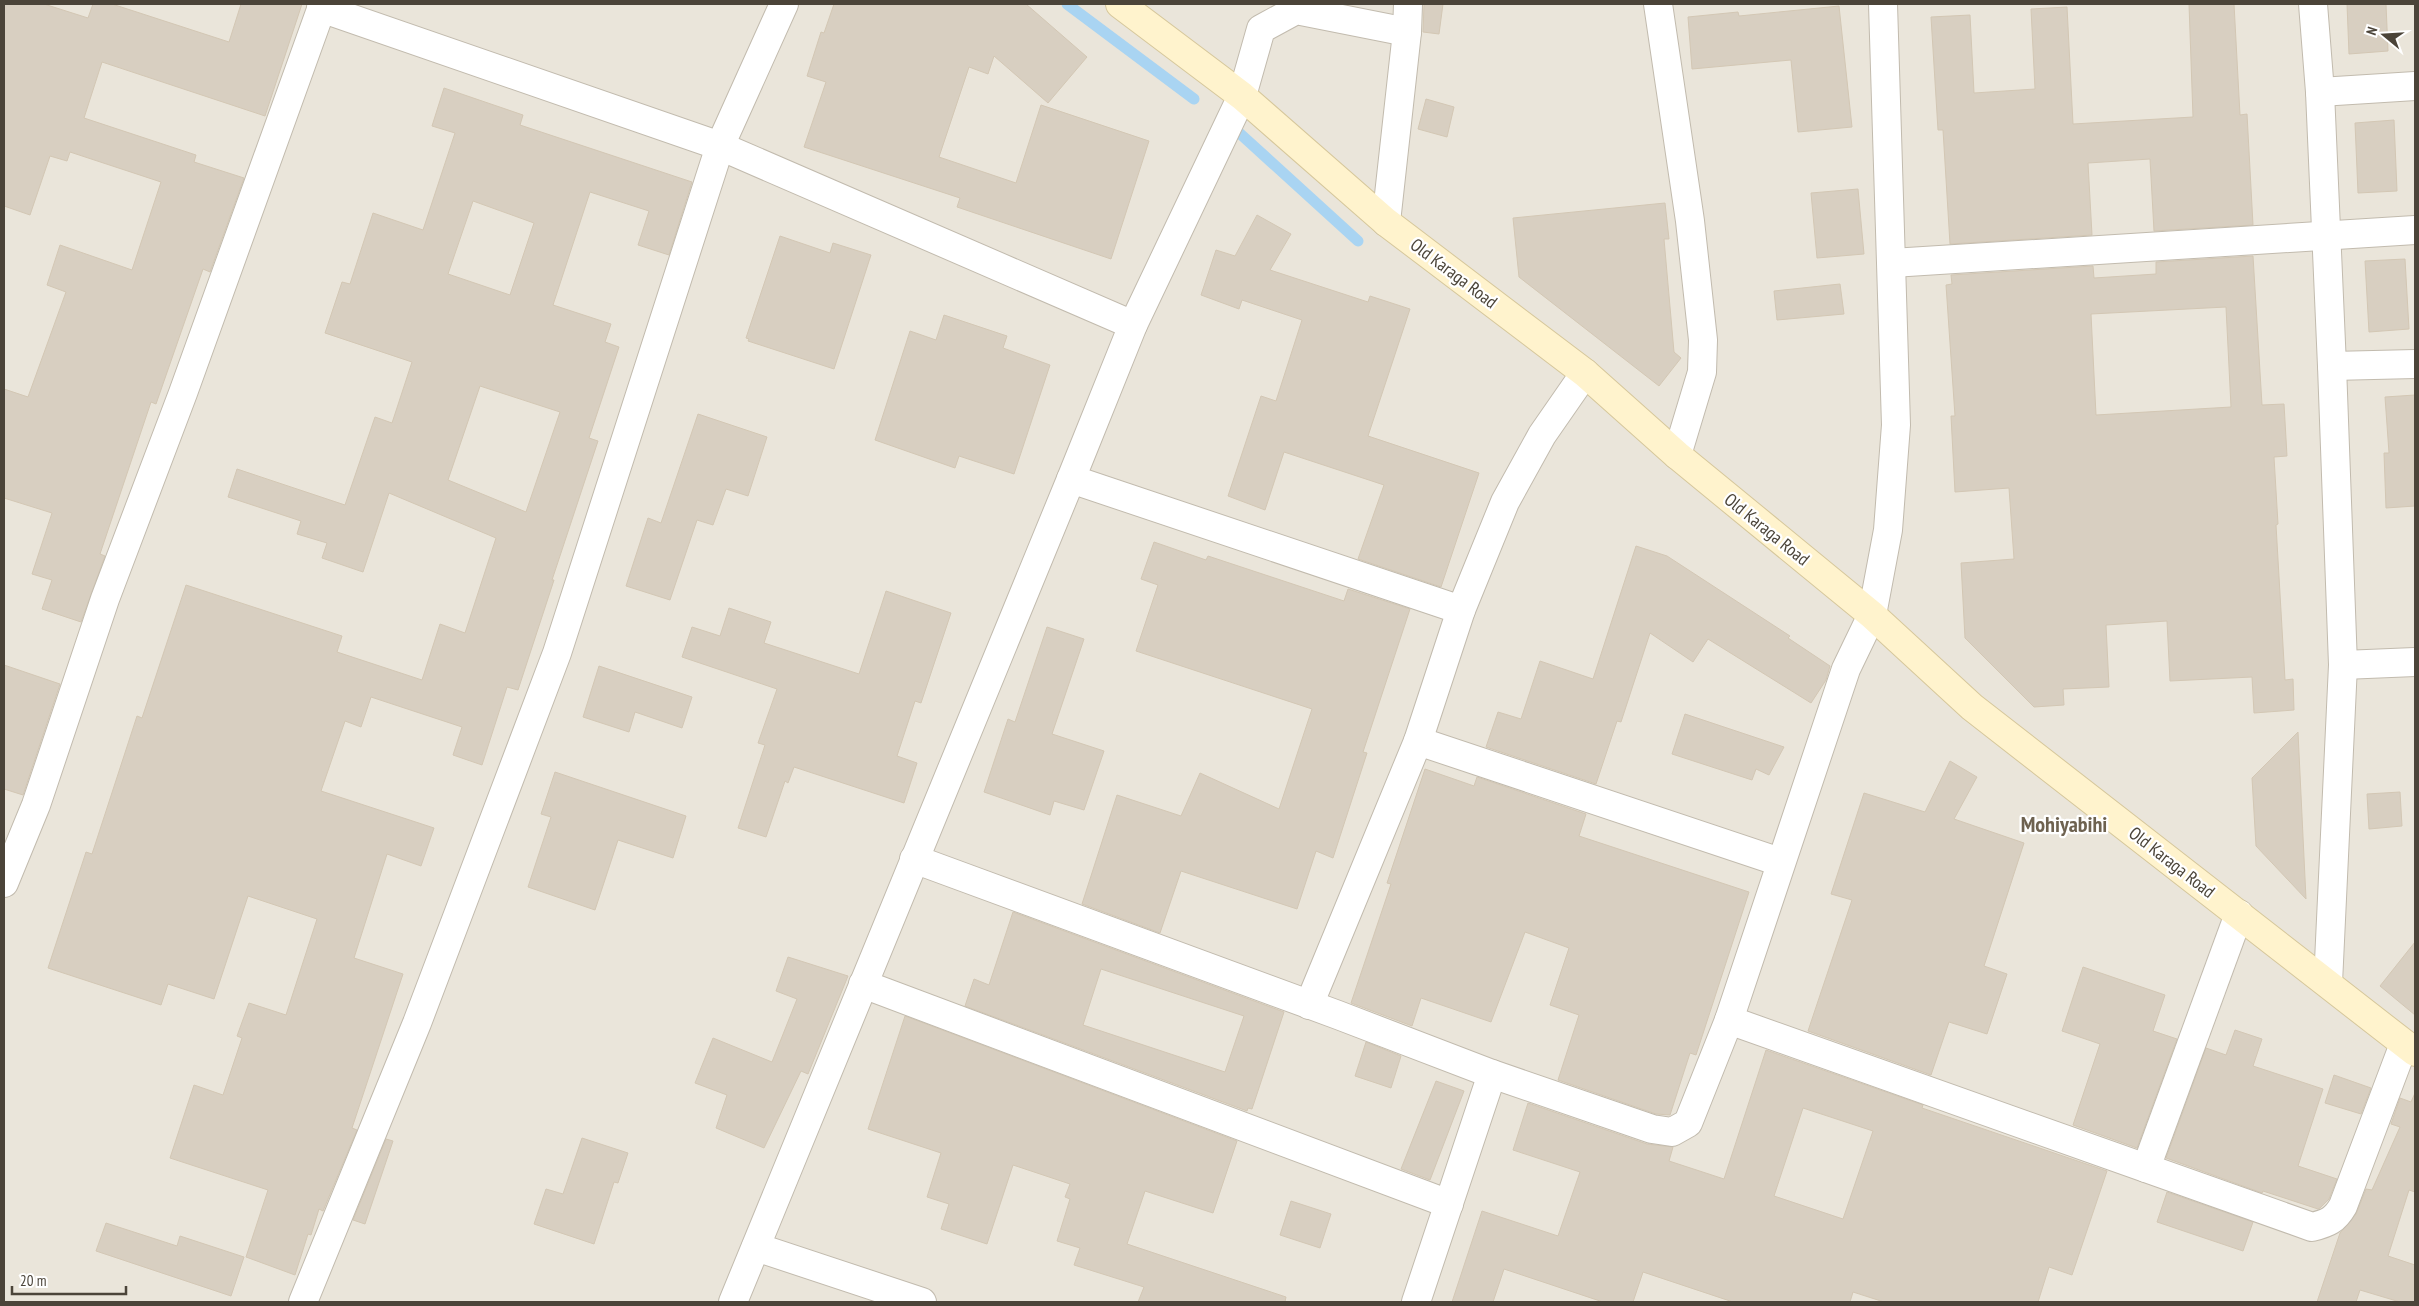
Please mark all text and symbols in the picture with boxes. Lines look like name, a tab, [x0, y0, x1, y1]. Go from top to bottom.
north arrow	[2359, 10, 2409, 60]
text: N	[2362, 25, 2381, 37]
street label: Old Karaga Road	[1406, 233, 1502, 313]
street label: Old Karaga Road	[1720, 488, 1814, 570]
district label: Mohiyabihi	[2021, 810, 2107, 838]
street label: Old Karaga Road	[2124, 821, 2220, 903]
scale bar	[12, 1264, 126, 1296]
text: 20 m	[20, 1271, 46, 1290]

